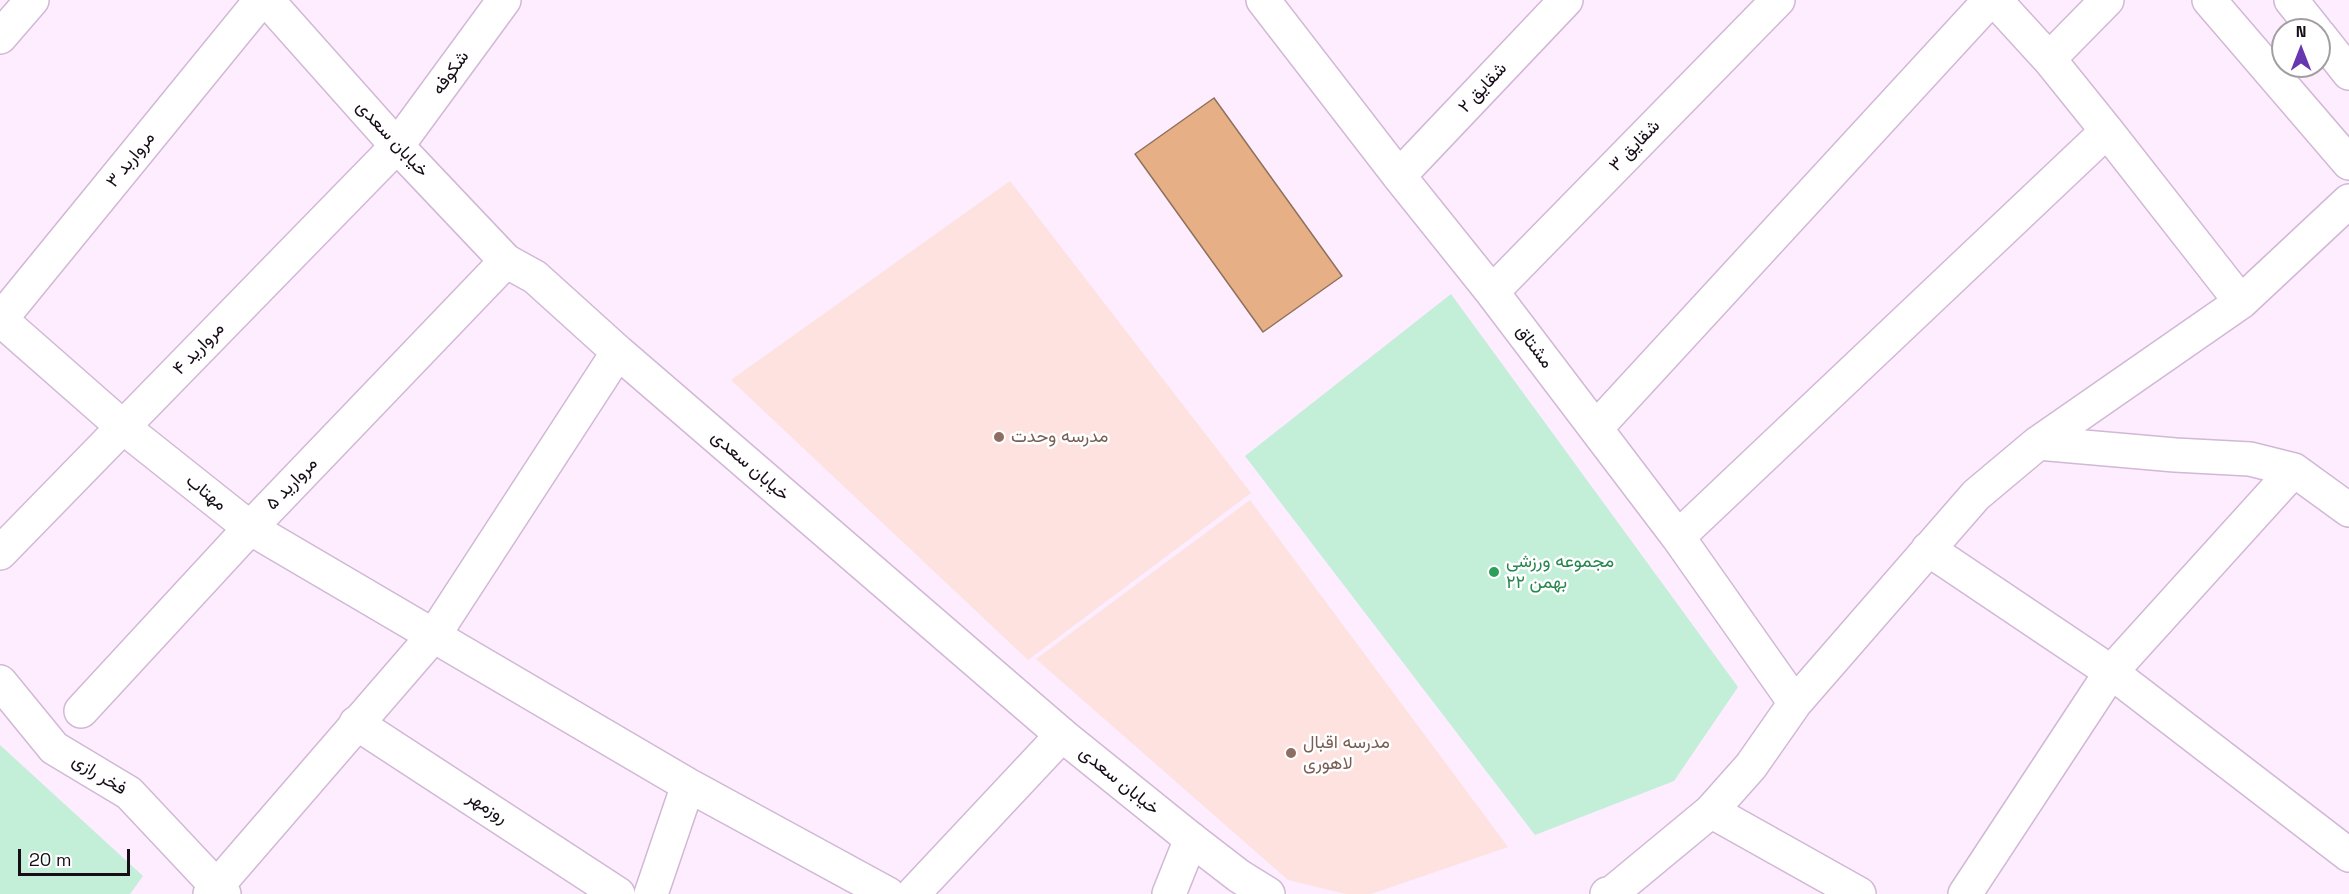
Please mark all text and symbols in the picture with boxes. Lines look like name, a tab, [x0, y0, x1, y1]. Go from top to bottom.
north arrow	[2271, 18, 2331, 78]
text: N	[2296, 21, 2306, 42]
street label: شکوفه	[428, 47, 474, 99]
street label: شقایق ۲	[1454, 58, 1512, 118]
street label: خیابان سعدی	[351, 96, 433, 182]
street label: شقایق ۳	[1605, 116, 1665, 176]
street label: مرواربد ۳	[102, 128, 160, 192]
street label: مروارید ۴	[169, 318, 229, 380]
street label: مشتاق	[1511, 321, 1557, 373]
street label: خیابان سعدی	[706, 426, 794, 506]
place label: مدرسه وحدت	[1011, 426, 1108, 448]
marker: مدرسه وحدت	[992, 430, 1006, 444]
street label: مروارید ۵	[262, 453, 322, 515]
street label: مهتاب	[181, 470, 231, 516]
place label: مجموعه ورزشی ۲۲ بهمن	[1506, 551, 1614, 594]
marker: مجموعه ورزشی ۲۲ بهمن	[1487, 565, 1501, 579]
place label: مدرسه اقبال لاهوری	[1303, 732, 1390, 774]
street label: خیابان سعدی	[1075, 742, 1163, 820]
marker: مدرسه اقبال لاهوری	[1284, 746, 1298, 760]
street label: فخر رازی	[68, 750, 130, 800]
street label: روزمهر	[463, 787, 511, 829]
scale bar	[21, 837, 134, 875]
text: 20 m	[29, 848, 72, 871]

